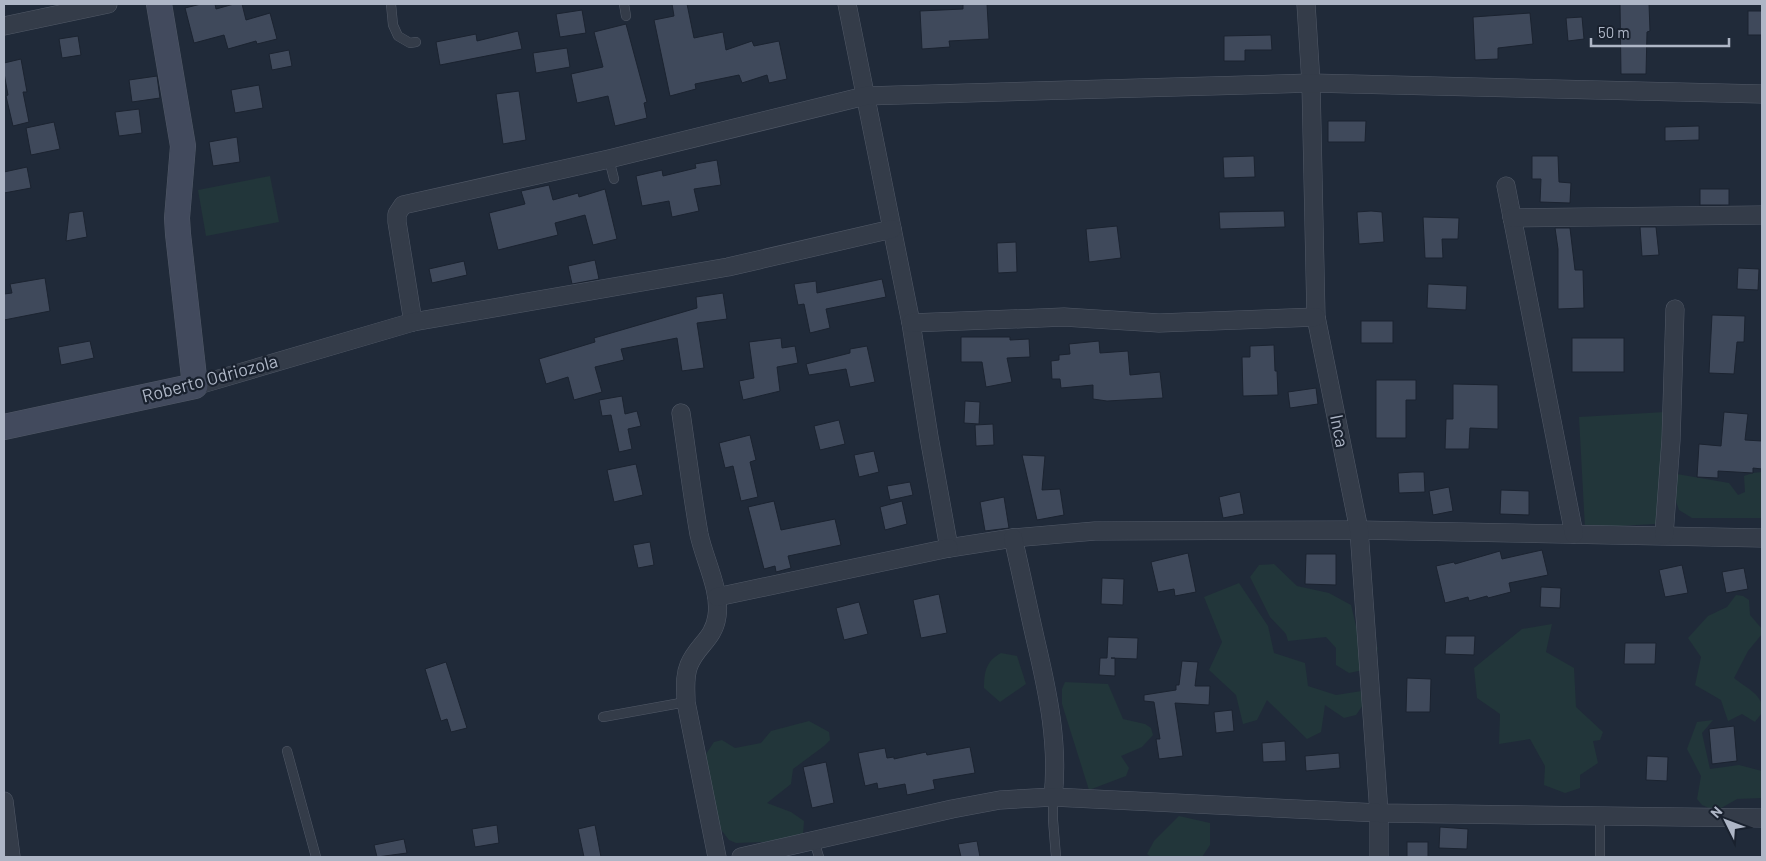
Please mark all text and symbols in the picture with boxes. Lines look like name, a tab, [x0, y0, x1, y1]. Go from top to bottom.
scale bar	[1591, 15, 1728, 47]
text: 50 m	[1598, 23, 1630, 41]
street label: Roberto Odriozola	[139, 349, 280, 407]
street label: Inca	[1326, 413, 1354, 449]
north arrow	[1701, 796, 1751, 846]
text: N	[1707, 803, 1725, 821]

